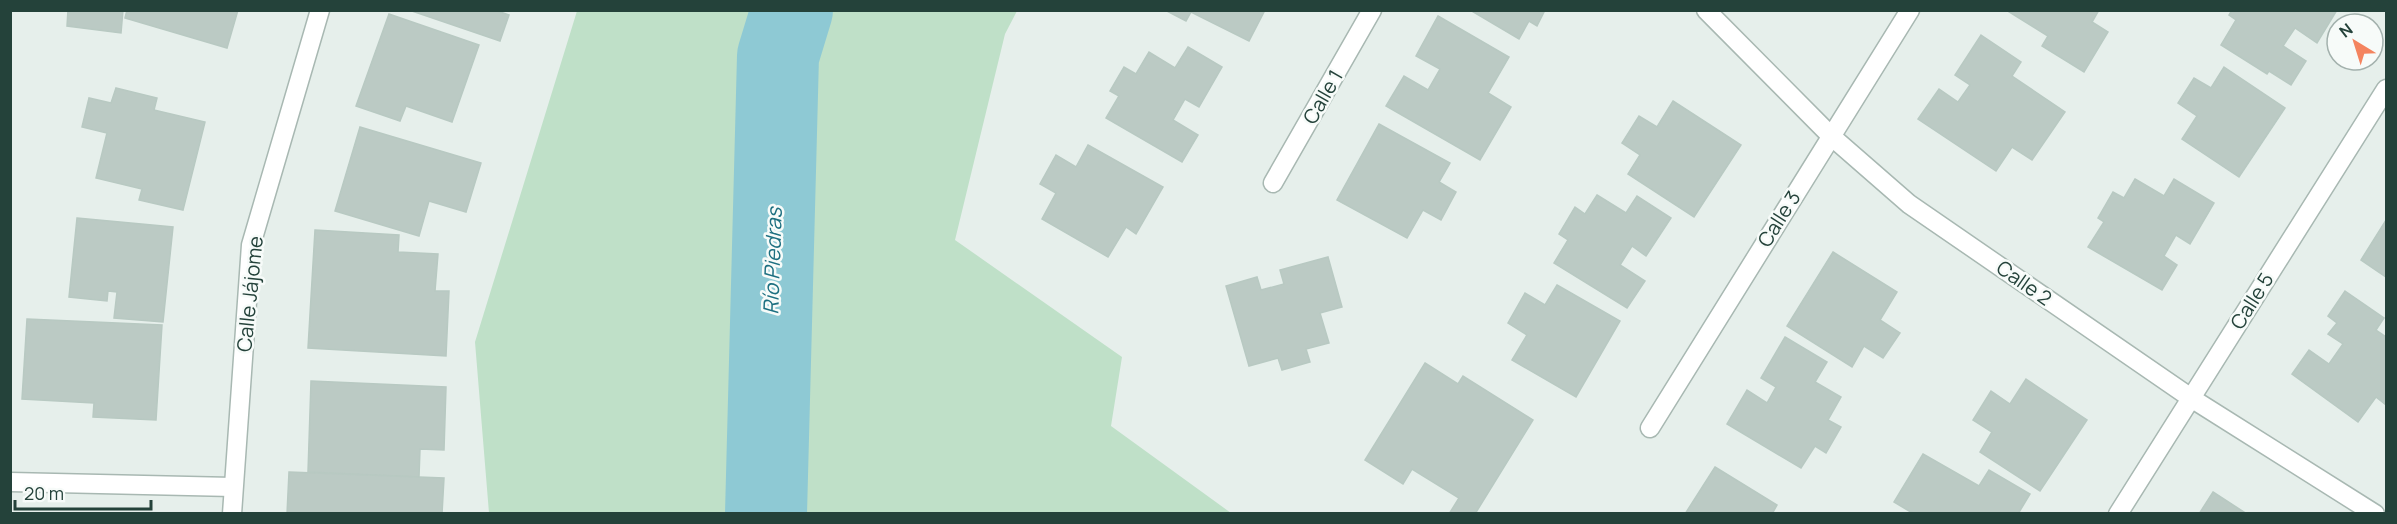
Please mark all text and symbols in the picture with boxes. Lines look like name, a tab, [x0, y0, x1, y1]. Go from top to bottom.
north arrow	[2325, 12, 2385, 72]
text: N	[2334, 18, 2357, 42]
street label: Calle 1	[1296, 65, 1349, 129]
street label: Calle 3	[1751, 185, 1806, 252]
water label: Río Piedras	[756, 205, 788, 315]
street label: Calle Jájome	[230, 235, 269, 353]
street label: Calle 2	[1991, 254, 2057, 311]
street label: Calle 5	[2224, 267, 2279, 334]
scale bar	[15, 473, 152, 511]
text: 20 m	[24, 481, 64, 505]

